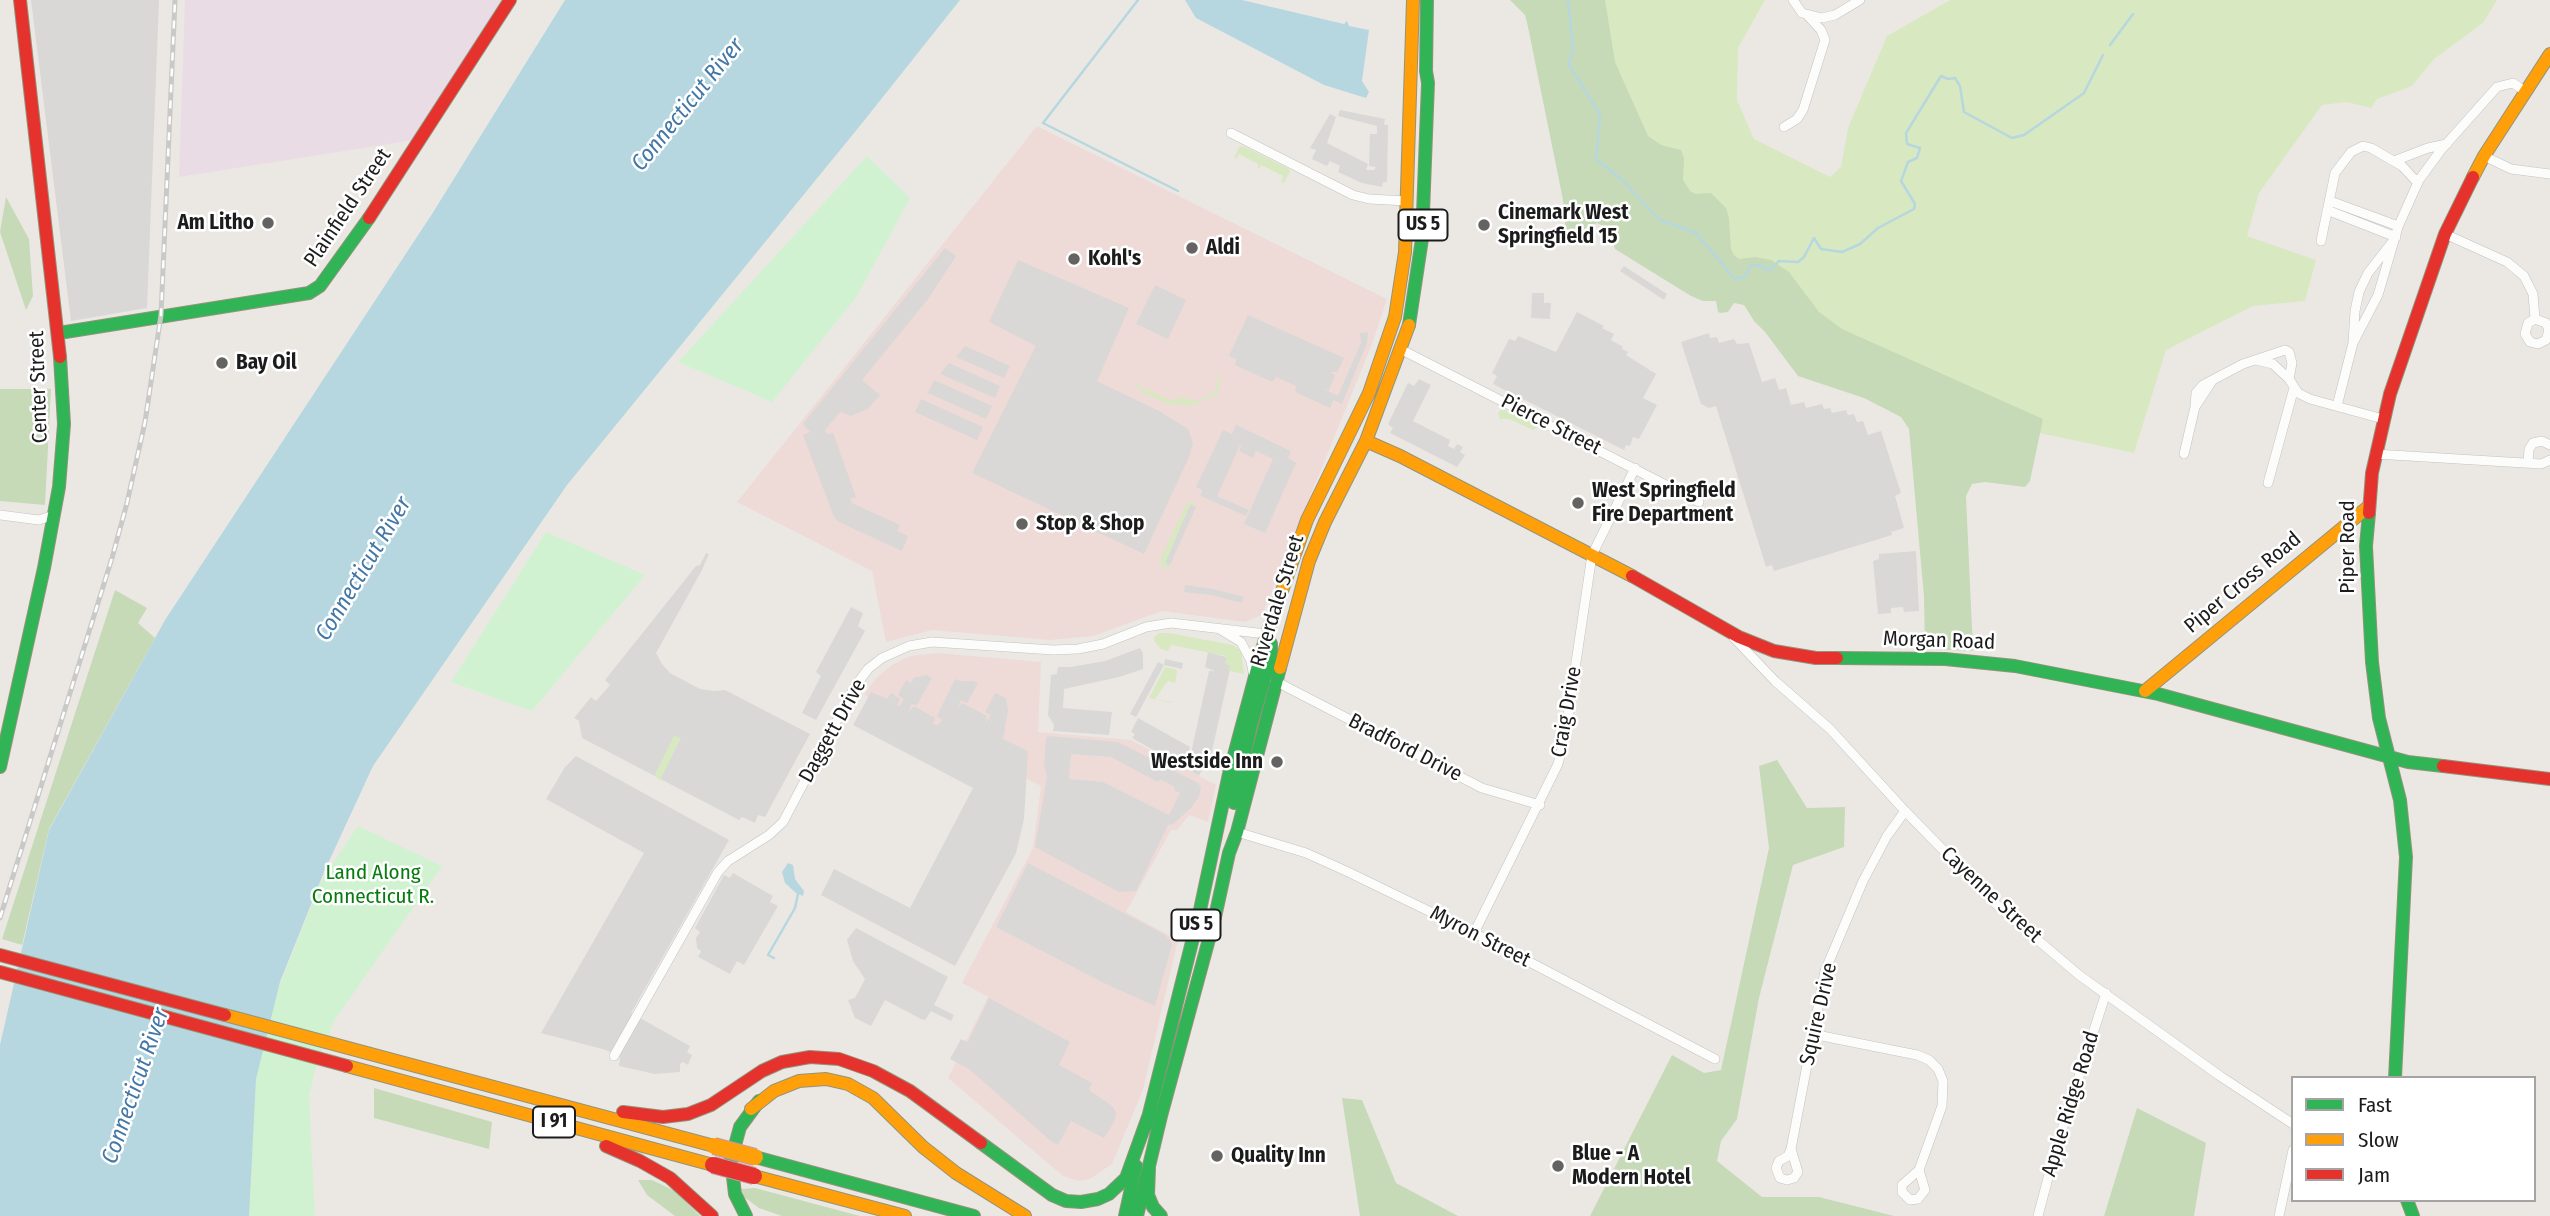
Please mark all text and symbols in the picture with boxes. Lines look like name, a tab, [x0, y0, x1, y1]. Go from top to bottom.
water label: Connecticut River	[626, 33, 750, 177]
street label: Plainfield Street	[299, 144, 397, 272]
place label: Cinemark West Springfield 15	[1498, 200, 1629, 250]
place label: Am Litho	[177, 210, 254, 236]
road number: US 5	[1398, 210, 1448, 241]
marker: Am Litho	[260, 215, 276, 231]
marker: Cinemark West Springfield 15	[1476, 217, 1492, 233]
place label: Aldi	[1206, 235, 1240, 261]
marker: Aldi	[1184, 240, 1200, 256]
place label: Kohl's	[1088, 246, 1141, 272]
marker: Kohl's	[1066, 251, 1082, 267]
street label: Center Street	[24, 330, 54, 444]
place label: Bay Oil	[236, 350, 297, 376]
marker: Bay Oil	[214, 355, 230, 371]
street label: Pierce Street	[1497, 389, 1605, 461]
place label: West Springfield Fire Department	[1592, 478, 1736, 528]
water label: Connecticut River	[310, 492, 418, 646]
marker: West Springfield Fire Department	[1570, 495, 1586, 511]
street label: Piper Road	[2335, 500, 2361, 594]
place label: Stop & Shop	[1036, 511, 1144, 537]
marker: Stop & Shop	[1014, 516, 1030, 532]
street label: Piper Cross Road	[2180, 527, 2306, 639]
street label: Riverdale Street	[1246, 532, 1310, 670]
street label: Morgan Road	[1882, 626, 1996, 656]
street label: Craig Drive	[1547, 665, 1587, 759]
street label: Daggett Drive	[794, 675, 872, 787]
street label: Bradford Drive	[1344, 709, 1466, 787]
place label: Westside Inn	[1151, 749, 1263, 775]
marker: Westside Inn	[1269, 754, 1285, 770]
street label: Cayenne Street	[1935, 842, 2047, 948]
park label: Land Along Connecticut R.	[312, 860, 434, 910]
street label: Myron Street	[1425, 901, 1535, 973]
road number: US 5	[1172, 909, 1220, 940]
street label: Squire Drive	[1795, 960, 1843, 1068]
water label: Connecticut River	[96, 1005, 176, 1167]
street label: Apple Ridge Road	[2037, 1028, 2105, 1180]
legend	[2291, 1076, 2536, 1202]
text: Fast	[2358, 1092, 2392, 1118]
road number: I 91	[533, 1106, 575, 1138]
text: Slow	[2358, 1127, 2399, 1153]
place label: Blue - A Modern Hotel	[1572, 1141, 1691, 1191]
place label: Quality Inn	[1231, 1143, 1326, 1169]
marker: Quality Inn	[1209, 1148, 1225, 1164]
marker: Blue - A Modern Hotel	[1550, 1158, 1566, 1174]
text: Jam	[2358, 1162, 2390, 1188]

